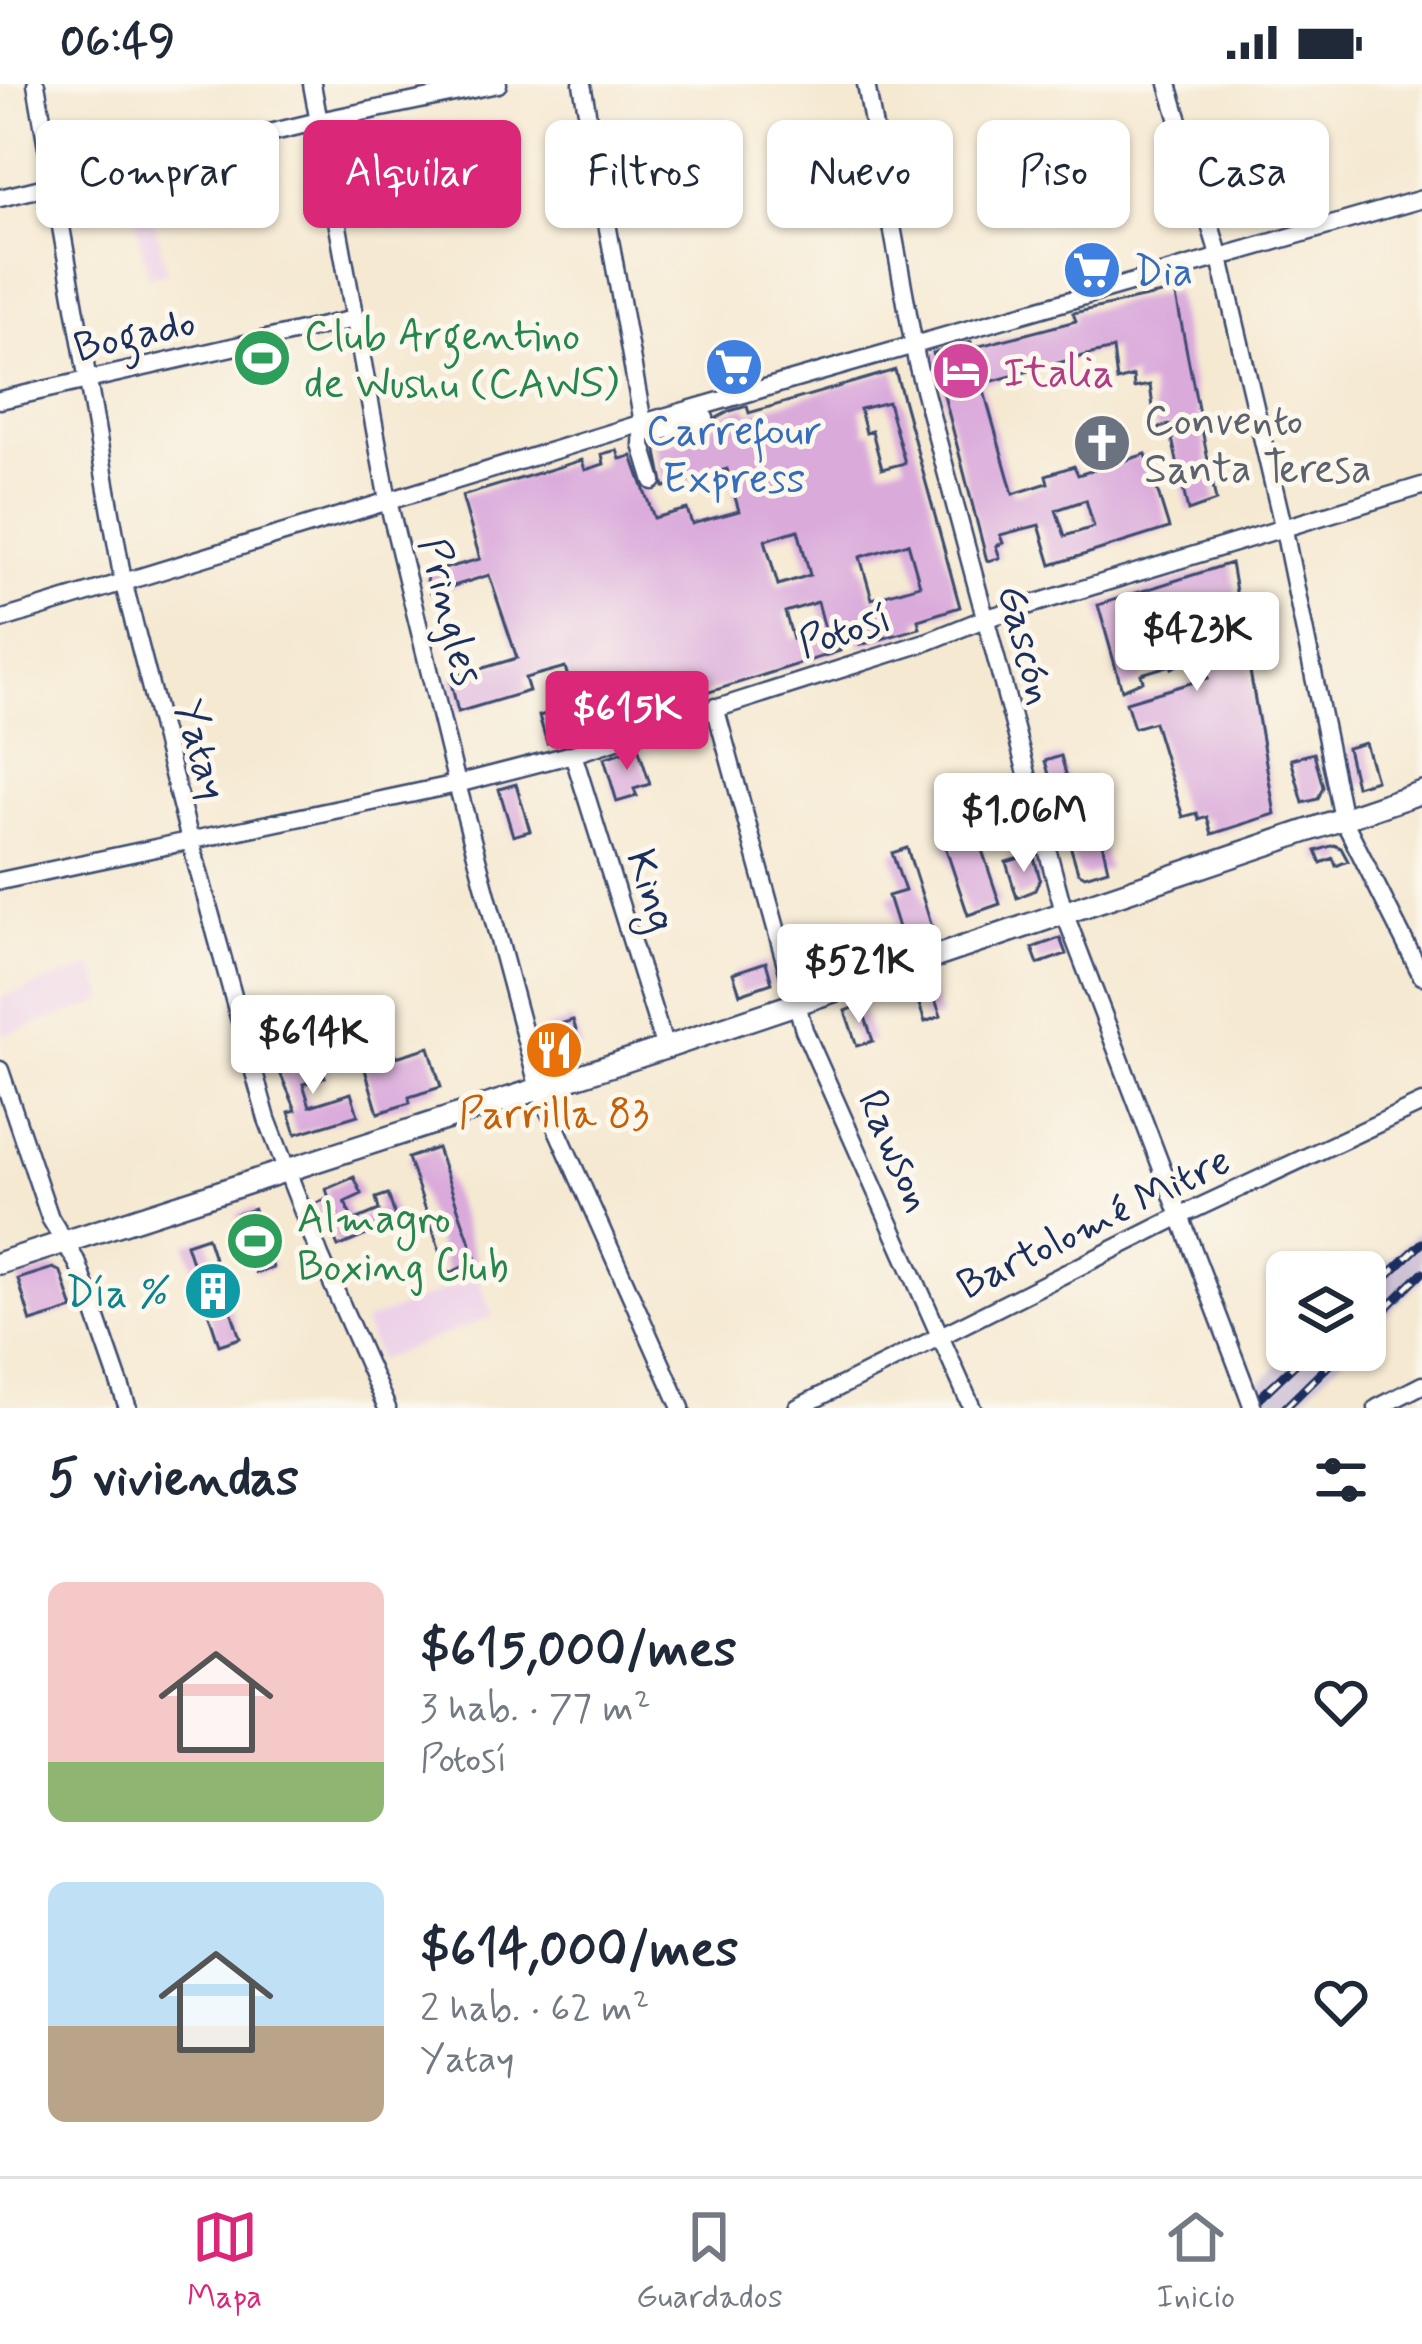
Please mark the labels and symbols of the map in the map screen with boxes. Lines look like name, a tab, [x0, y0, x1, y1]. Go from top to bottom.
supermarket icon: Dia	[1061, 239, 1123, 301]
place label: Dia	[1134, 246, 1193, 301]
street label: Bogado	[69, 296, 202, 381]
place label: Club Argentino de Wushu (CAWS)	[304, 310, 619, 413]
sports icon: Club Argentino de Wushu (CAWS)	[231, 327, 293, 389]
supermarket icon: Carrefour Express	[703, 336, 765, 398]
hotel icon: Italia	[930, 340, 992, 402]
place label: Italia	[1003, 347, 1114, 402]
place label: Convento Santa Teresa	[1144, 395, 1372, 498]
place label: Carrefour Express	[646, 405, 822, 508]
church icon: Convento Santa Teresa	[1071, 412, 1133, 474]
street label: Pringles	[404, 532, 493, 691]
street label: Gascón	[982, 579, 1067, 711]
street label: Potosí	[792, 592, 898, 672]
pin: $423K	[1113, 592, 1281, 694]
pin: $615K	[543, 671, 711, 773]
street label: Yatay	[160, 694, 239, 806]
pin: $1.06M	[926, 773, 1122, 875]
street label: King	[608, 843, 688, 940]
pin: $521K	[775, 924, 943, 1026]
pin: $614K	[229, 995, 397, 1097]
restaurant icon: Parrilla 83	[523, 1019, 585, 1081]
street label: Rawson	[843, 1082, 945, 1221]
place label: Parrilla 83	[459, 1088, 649, 1143]
street label: Bartolomé Mitre	[949, 1134, 1240, 1314]
place label: Almagro Boxing Club	[297, 1193, 509, 1296]
sports icon: Almagro Boxing Club	[224, 1210, 286, 1272]
building icon: Día %	[182, 1260, 244, 1322]
place label: Día %	[65, 1267, 171, 1322]

